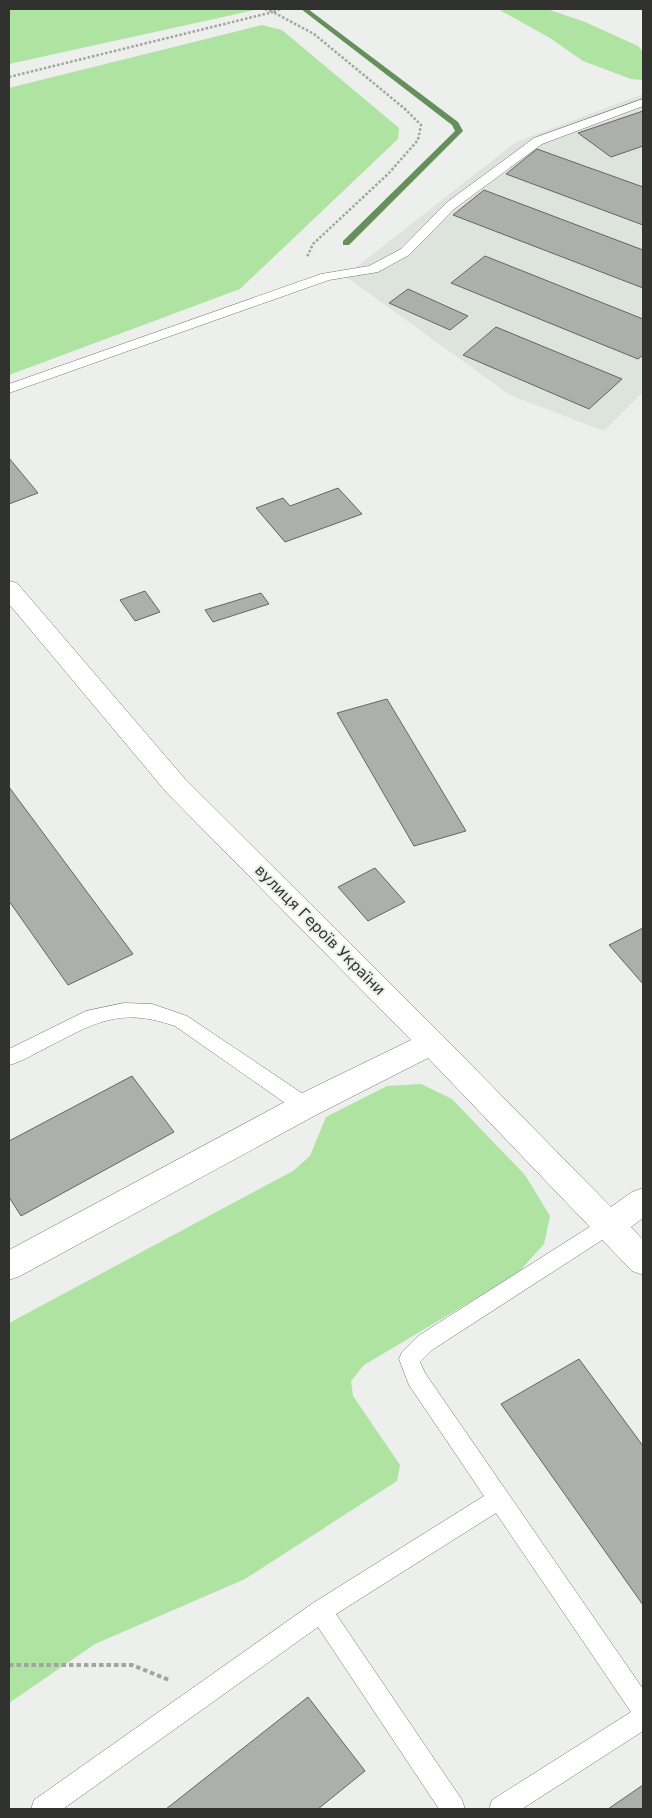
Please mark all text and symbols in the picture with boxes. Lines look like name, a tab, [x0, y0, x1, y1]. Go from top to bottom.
street label: вулиця Героїв України	[251, 861, 389, 999]

